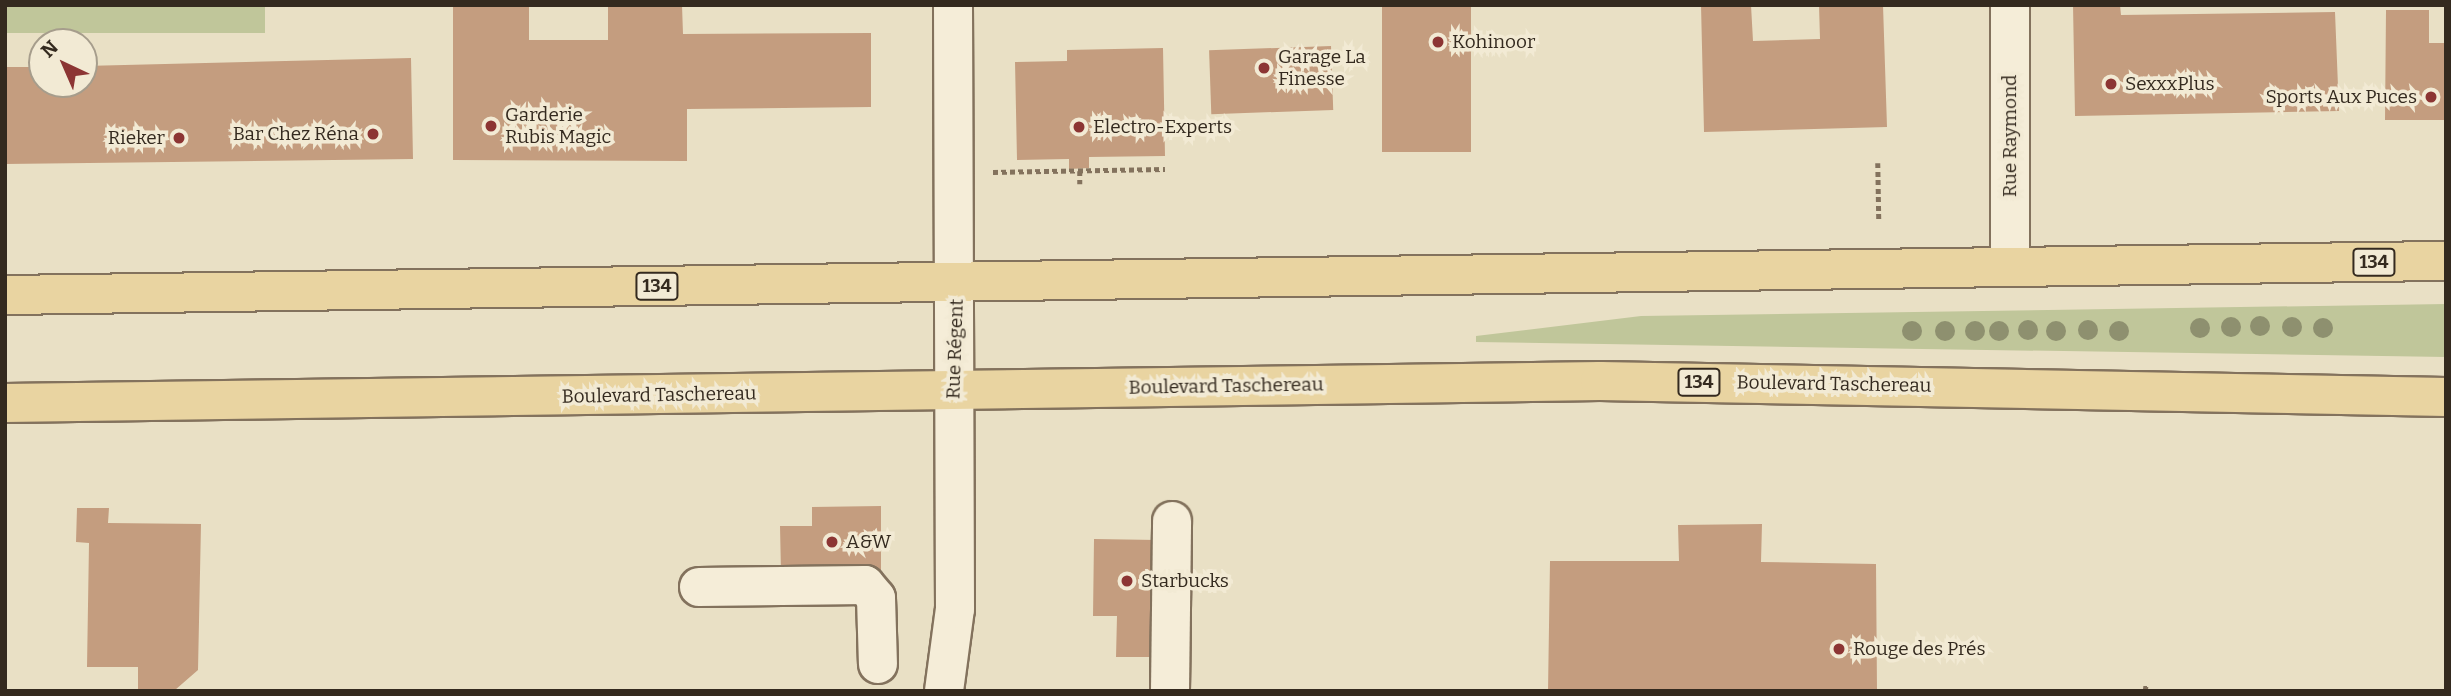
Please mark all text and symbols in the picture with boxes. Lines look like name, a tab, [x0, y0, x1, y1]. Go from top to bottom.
north arrow	[28, 28, 98, 98]
place label: Kohinoor	[1452, 31, 1535, 53]
marker: Kohinoor	[1430, 34, 1446, 50]
text: N	[36, 36, 63, 62]
place label: Garage La Finesse	[1278, 46, 1366, 90]
marker: Garage La Finesse	[1256, 60, 1272, 76]
place label: SexxxPlus	[2125, 73, 2215, 95]
street label: Rue Raymond	[1999, 75, 2021, 197]
marker: SexxxPlus	[2103, 76, 2119, 92]
place label: Sports Aux Puces	[2265, 86, 2417, 108]
marker: Sports Aux Puces	[2423, 89, 2439, 105]
place label: Garderie Rubis Magic	[505, 104, 611, 148]
place label: Electro-Experts	[1093, 116, 1232, 138]
marker: Garderie Rubis Magic	[483, 118, 499, 134]
marker: Electro-Experts	[1071, 119, 1087, 135]
place label: Bar Chez Réna	[233, 123, 359, 145]
marker: Bar Chez Réna	[365, 126, 381, 142]
place label: Rieker	[108, 127, 165, 149]
marker: Rieker	[171, 130, 187, 146]
road number: 134	[2351, 248, 2397, 276]
road number: 134	[634, 272, 680, 300]
street label: Rue Régent	[942, 298, 968, 400]
road number: 134	[1676, 368, 1722, 396]
street label: Boulevard Taschereau	[1736, 371, 1932, 397]
street label: Boulevard Taschereau	[1128, 373, 1324, 399]
street label: Boulevard Taschereau	[561, 382, 757, 408]
place label: A&W	[846, 531, 891, 553]
marker: A&W	[824, 534, 840, 550]
place label: Starbucks	[1141, 570, 1229, 592]
marker: Starbucks	[1119, 573, 1135, 589]
place label: Rouge des Prés	[1853, 638, 1985, 660]
marker: Rouge des Prés	[1831, 641, 1847, 657]

